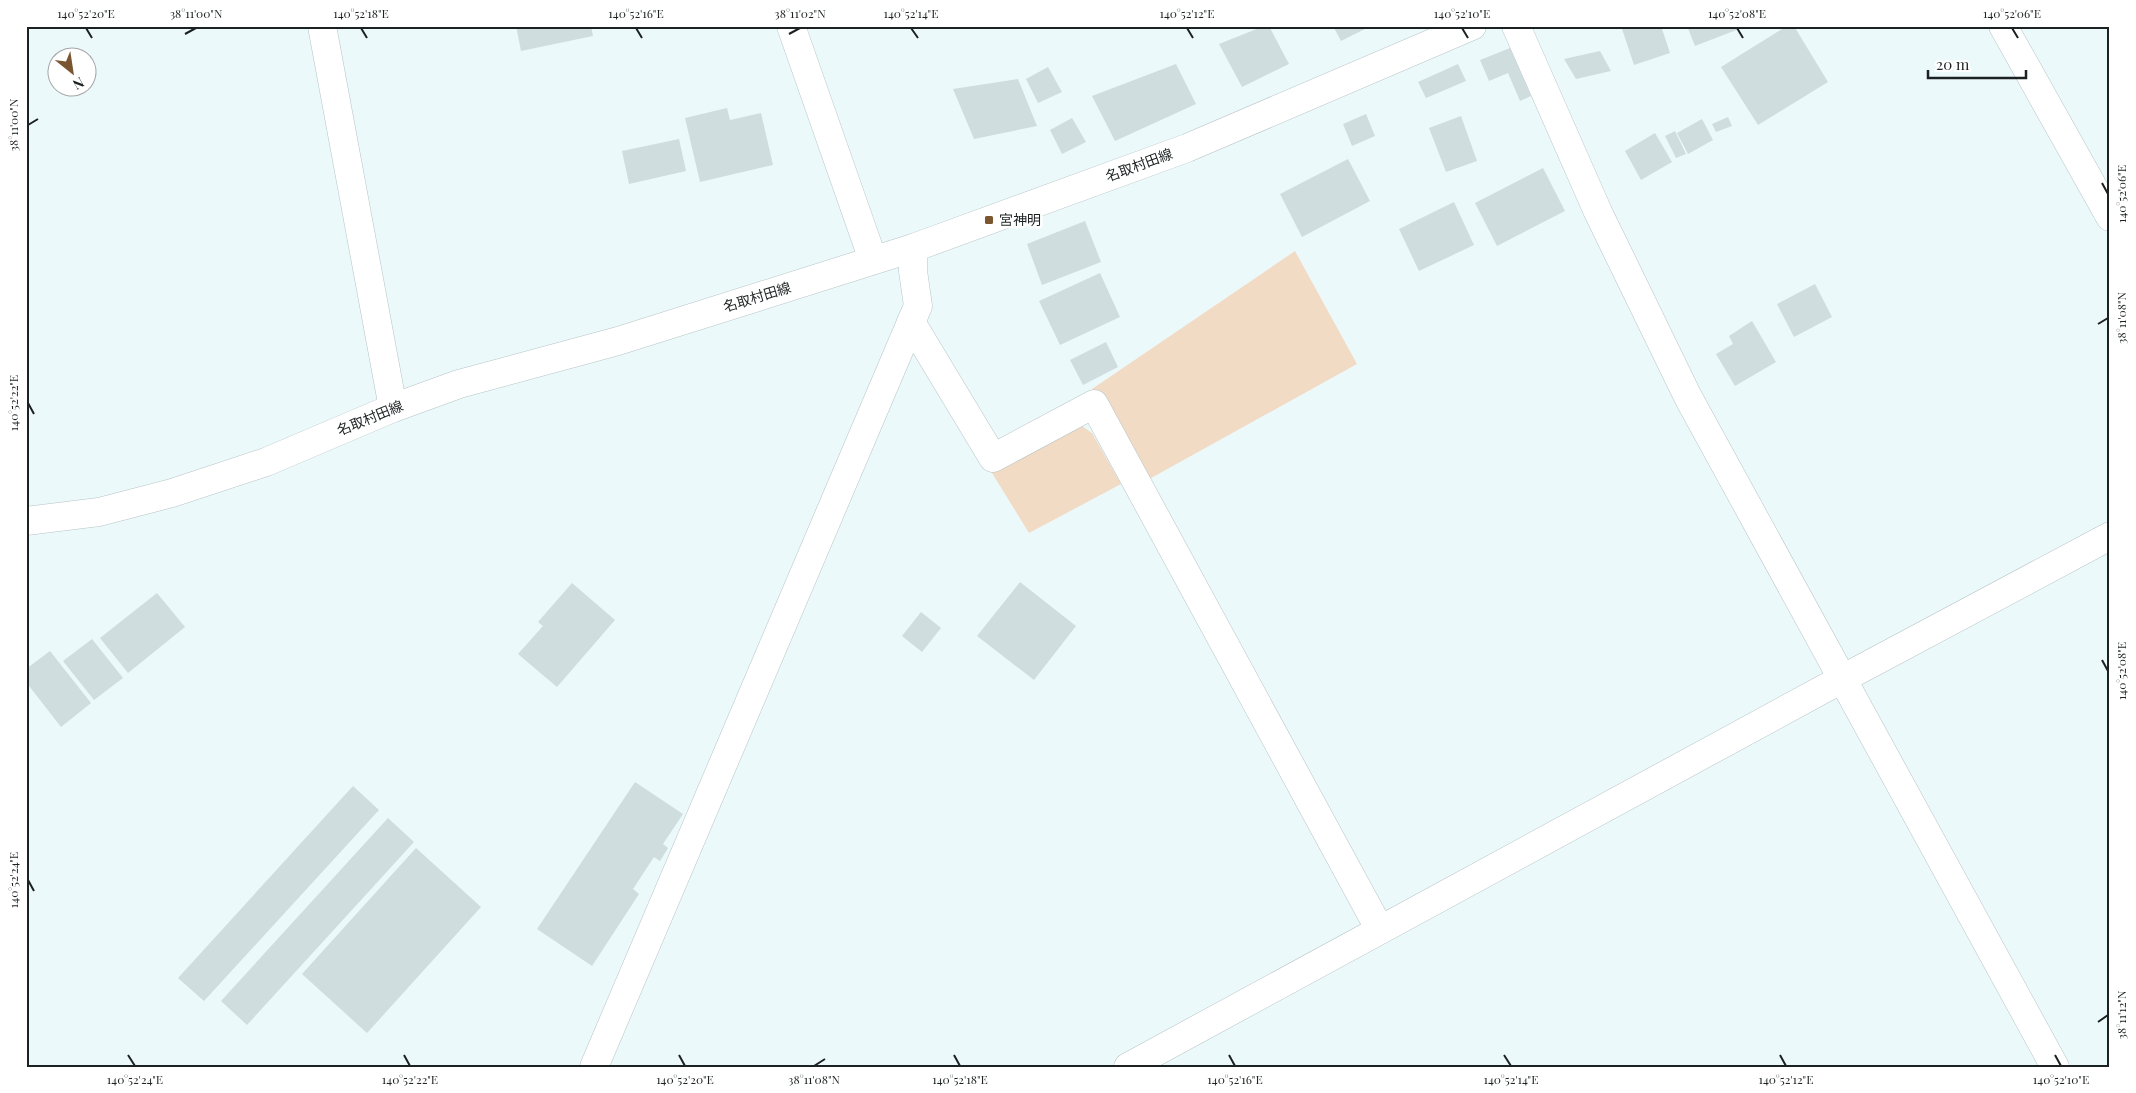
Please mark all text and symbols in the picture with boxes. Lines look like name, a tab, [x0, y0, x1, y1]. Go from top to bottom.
text: 140°52'20"E	[57, 5, 115, 21]
text: 38°11'00"N	[170, 5, 223, 21]
text: 140°52'18"E	[333, 5, 389, 21]
text: 140°52'16"E	[608, 5, 664, 21]
text: 38°11'02"N	[774, 5, 826, 21]
text: 140°52'14"E	[883, 5, 939, 21]
text: 140°52'12"E	[1160, 5, 1215, 21]
text: 140°52'10"E	[1434, 5, 1490, 21]
text: 140°52'08"E	[1708, 5, 1766, 21]
text: 140°52'06"E	[1983, 5, 2041, 21]
north arrow	[48, 48, 98, 98]
scale bar	[1928, 48, 2026, 80]
text: 20 m	[1936, 54, 1970, 74]
text: N	[70, 73, 88, 94]
text: 38°11'00"N	[5, 98, 21, 151]
street label: 名取村田線	[1103, 144, 1175, 185]
text: 140°52'06"E	[2113, 165, 2129, 223]
place label: 宮神明	[999, 210, 1041, 229]
marker: 宮神明	[983, 214, 995, 226]
street label: 名取村田線	[721, 277, 793, 316]
text: 38°11'08"N	[2113, 292, 2129, 344]
text: 140°52'22"E	[5, 375, 21, 431]
street label: 名取村田線	[334, 396, 406, 439]
text: 140°52'08"E	[2113, 642, 2129, 700]
text: 140°52'24"E	[5, 852, 21, 908]
text: 38°11'12"N	[2113, 990, 2129, 1039]
text: 140°52'24"E	[107, 1071, 163, 1087]
text: 140°52'22"E	[382, 1071, 438, 1087]
text: 140°52'20"E	[656, 1071, 714, 1087]
text: 38°11'08"N	[788, 1071, 840, 1087]
text: 140°52'18"E	[932, 1071, 988, 1087]
text: 140°52'16"E	[1207, 1071, 1263, 1087]
text: 140°52'14"E	[1483, 1071, 1539, 1087]
text: 140°52'12"E	[1759, 1071, 1814, 1087]
text: 140°52'10"E	[2033, 1071, 2089, 1087]

